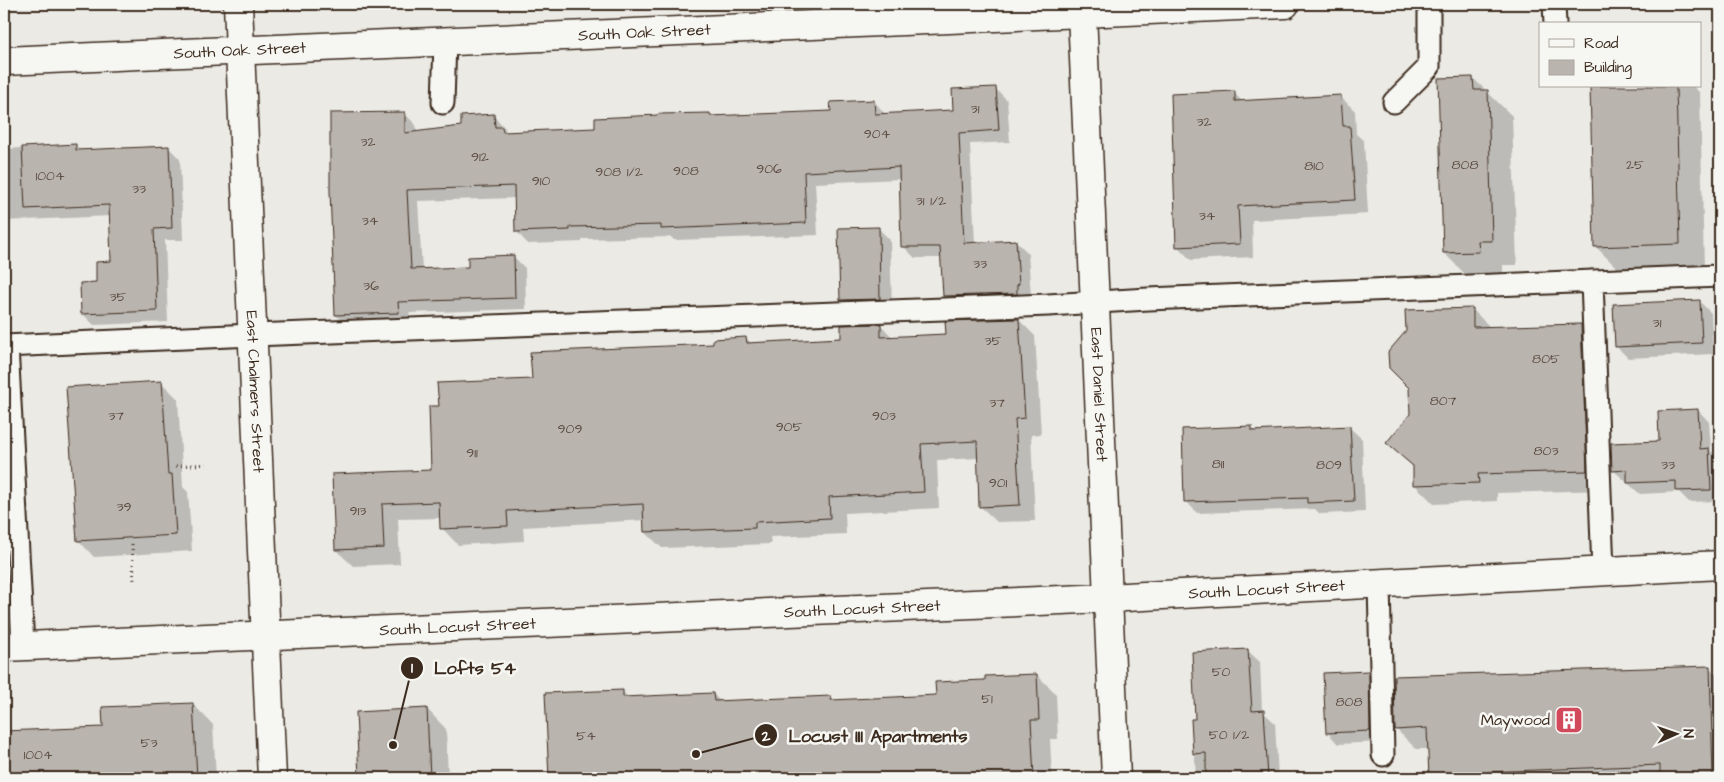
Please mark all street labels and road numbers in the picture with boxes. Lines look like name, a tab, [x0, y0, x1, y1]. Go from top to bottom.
street label: South Oak Street	[578, 19, 712, 46]
street label: South Oak Street	[173, 37, 307, 64]
street label: East Chalmers Street	[240, 310, 270, 474]
street label: East Daniel Street	[1085, 327, 1113, 463]
street label: South Locust Street	[1188, 574, 1346, 605]
street label: South Locust Street	[783, 594, 941, 623]
street label: South Locust Street	[379, 612, 537, 641]

